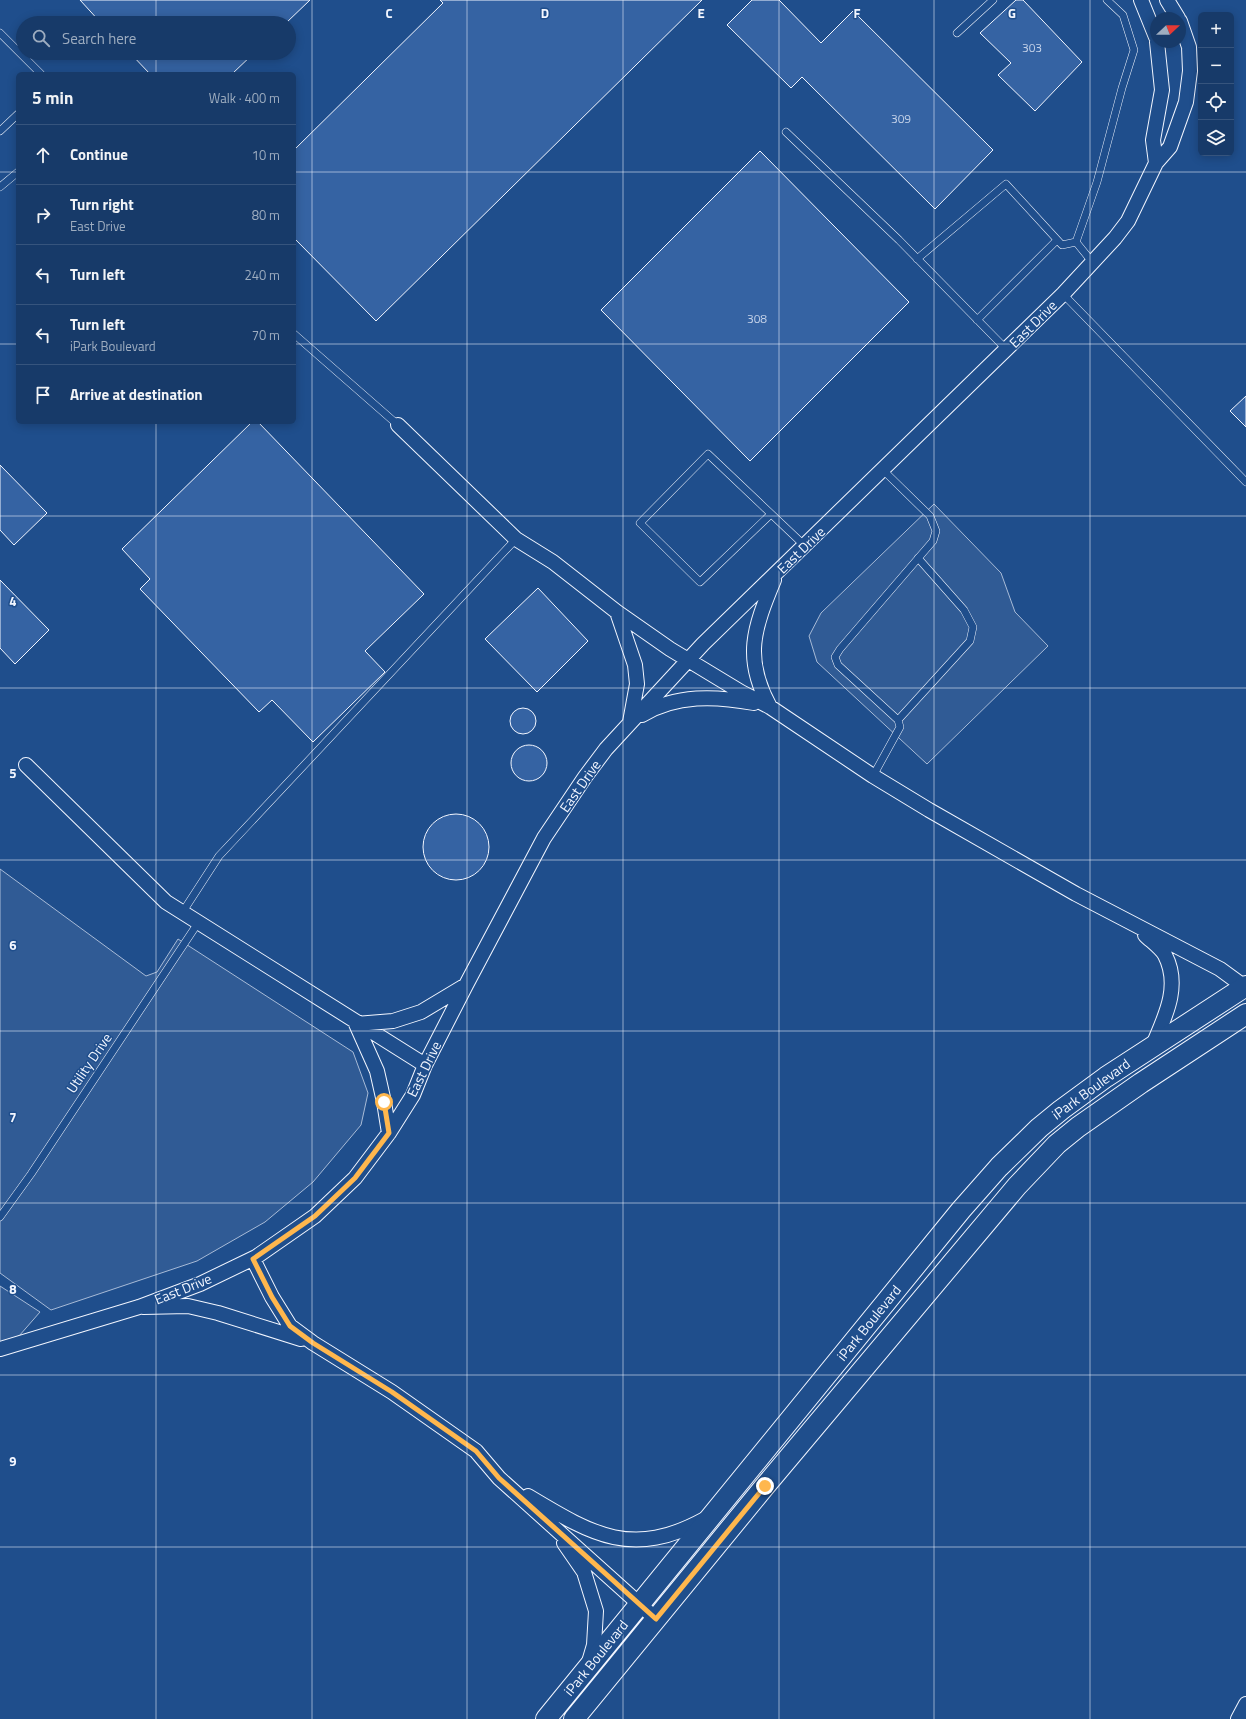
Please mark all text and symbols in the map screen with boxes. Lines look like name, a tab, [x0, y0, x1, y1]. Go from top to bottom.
text: C	[385, 3, 393, 23]
text: D	[541, 3, 549, 23]
text: E	[697, 3, 705, 23]
text: F	[854, 3, 861, 23]
text: G	[1008, 3, 1016, 23]
north arrow	[1150, 12, 1186, 48]
map controls	[1198, 12, 1234, 156]
button: +	[1198, 12, 1234, 48]
search box	[16, 16, 296, 60]
icon: search	[30, 27, 52, 49]
text: Search here	[62, 27, 136, 50]
house number: 303	[1022, 38, 1042, 57]
button: −	[1198, 48, 1234, 84]
button: locate	[1198, 84, 1234, 120]
text: 5 min	[32, 85, 73, 111]
text: Walk · 400 m	[209, 88, 280, 108]
house number: 309	[891, 109, 911, 128]
button: layers	[1198, 120, 1234, 156]
text: Continue	[70, 143, 128, 166]
icon: ahead	[32, 144, 54, 166]
text: 10 m	[252, 145, 280, 165]
text: Turn right	[70, 193, 134, 216]
icon: right	[32, 204, 54, 226]
text: 80 m	[252, 205, 280, 225]
text: East Drive	[70, 216, 126, 236]
text: Turn left	[70, 263, 125, 286]
icon: left	[32, 264, 54, 286]
text: 240 m	[244, 265, 280, 285]
street label: East Drive	[1004, 295, 1061, 352]
house number: 308	[747, 309, 767, 328]
text: Turn left	[70, 313, 125, 336]
icon: left	[32, 324, 54, 346]
text: 70 m	[252, 325, 280, 345]
text: iPark Boulevard	[70, 336, 156, 356]
text: Arrive at destination	[70, 383, 203, 406]
icon: arrive	[32, 384, 54, 406]
street label: East Drive	[772, 521, 829, 578]
text: 4	[9, 591, 17, 611]
street label: East Drive	[554, 755, 605, 816]
text: 5	[9, 763, 17, 783]
text: 6	[9, 935, 17, 955]
street label: Utility Drive	[61, 1028, 116, 1097]
street label: East Drive	[401, 1037, 446, 1100]
street label: iPark Boulevard	[1047, 1053, 1134, 1124]
route start	[375, 1093, 393, 1111]
text: 7	[9, 1107, 17, 1127]
street label: East Drive	[151, 1268, 215, 1309]
text: 8	[9, 1279, 17, 1299]
street label: iPark Boulevard	[831, 1280, 906, 1365]
text: 9	[9, 1451, 17, 1471]
route end	[756, 1477, 774, 1495]
street label: iPark Boulevard	[558, 1615, 633, 1700]

